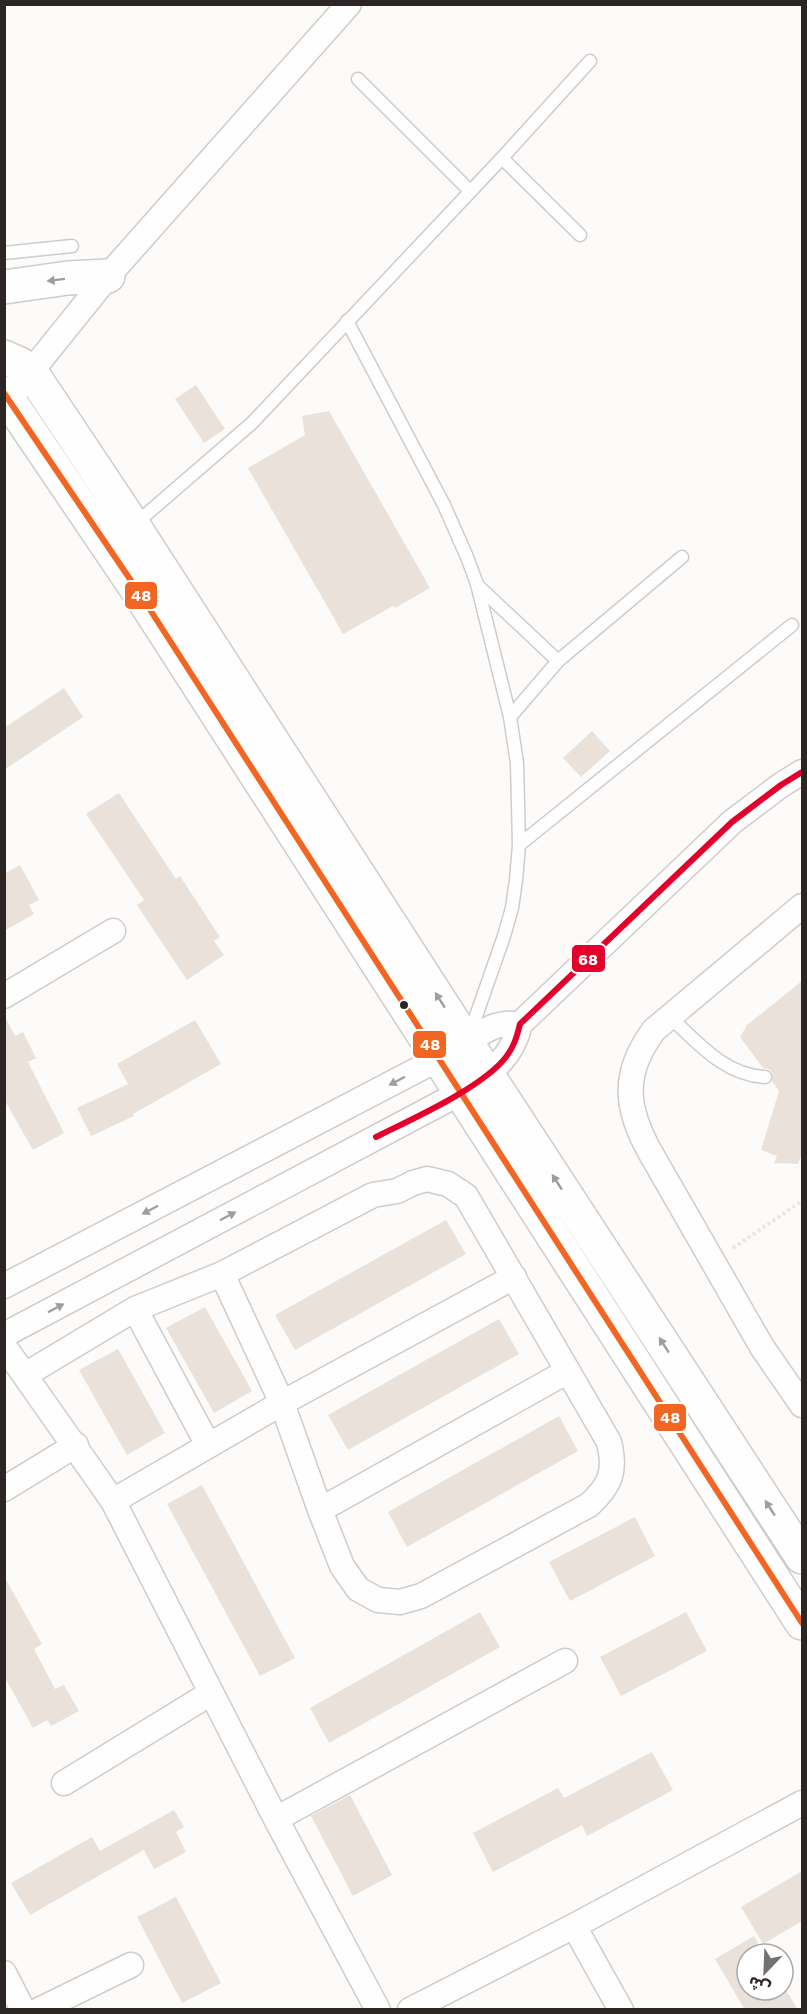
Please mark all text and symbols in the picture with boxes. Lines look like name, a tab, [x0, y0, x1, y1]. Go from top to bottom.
one-way arrow	[47, 275, 66, 284]
line badge: 48	[124, 581, 158, 610]
text: 48	[131, 586, 151, 605]
line badge: 68	[571, 944, 606, 973]
text: 68	[578, 950, 598, 969]
one-way arrow	[434, 992, 445, 1009]
unlabelled marker	[398, 999, 410, 1011]
line badge: 48	[412, 1030, 447, 1059]
text: 48	[420, 1035, 440, 1054]
one-way arrow	[389, 1076, 406, 1086]
one-way arrow	[551, 1174, 563, 1190]
one-way arrow	[141, 1205, 158, 1215]
one-way arrow	[220, 1211, 237, 1221]
one-way arrow	[48, 1303, 65, 1313]
one-way arrow	[659, 1337, 670, 1353]
line badge: 48	[653, 1403, 687, 1432]
text: 48	[660, 1408, 680, 1427]
one-way arrow	[765, 1500, 776, 1516]
north arrow	[735, 1942, 795, 2002]
text: ش	[745, 1972, 773, 1998]

